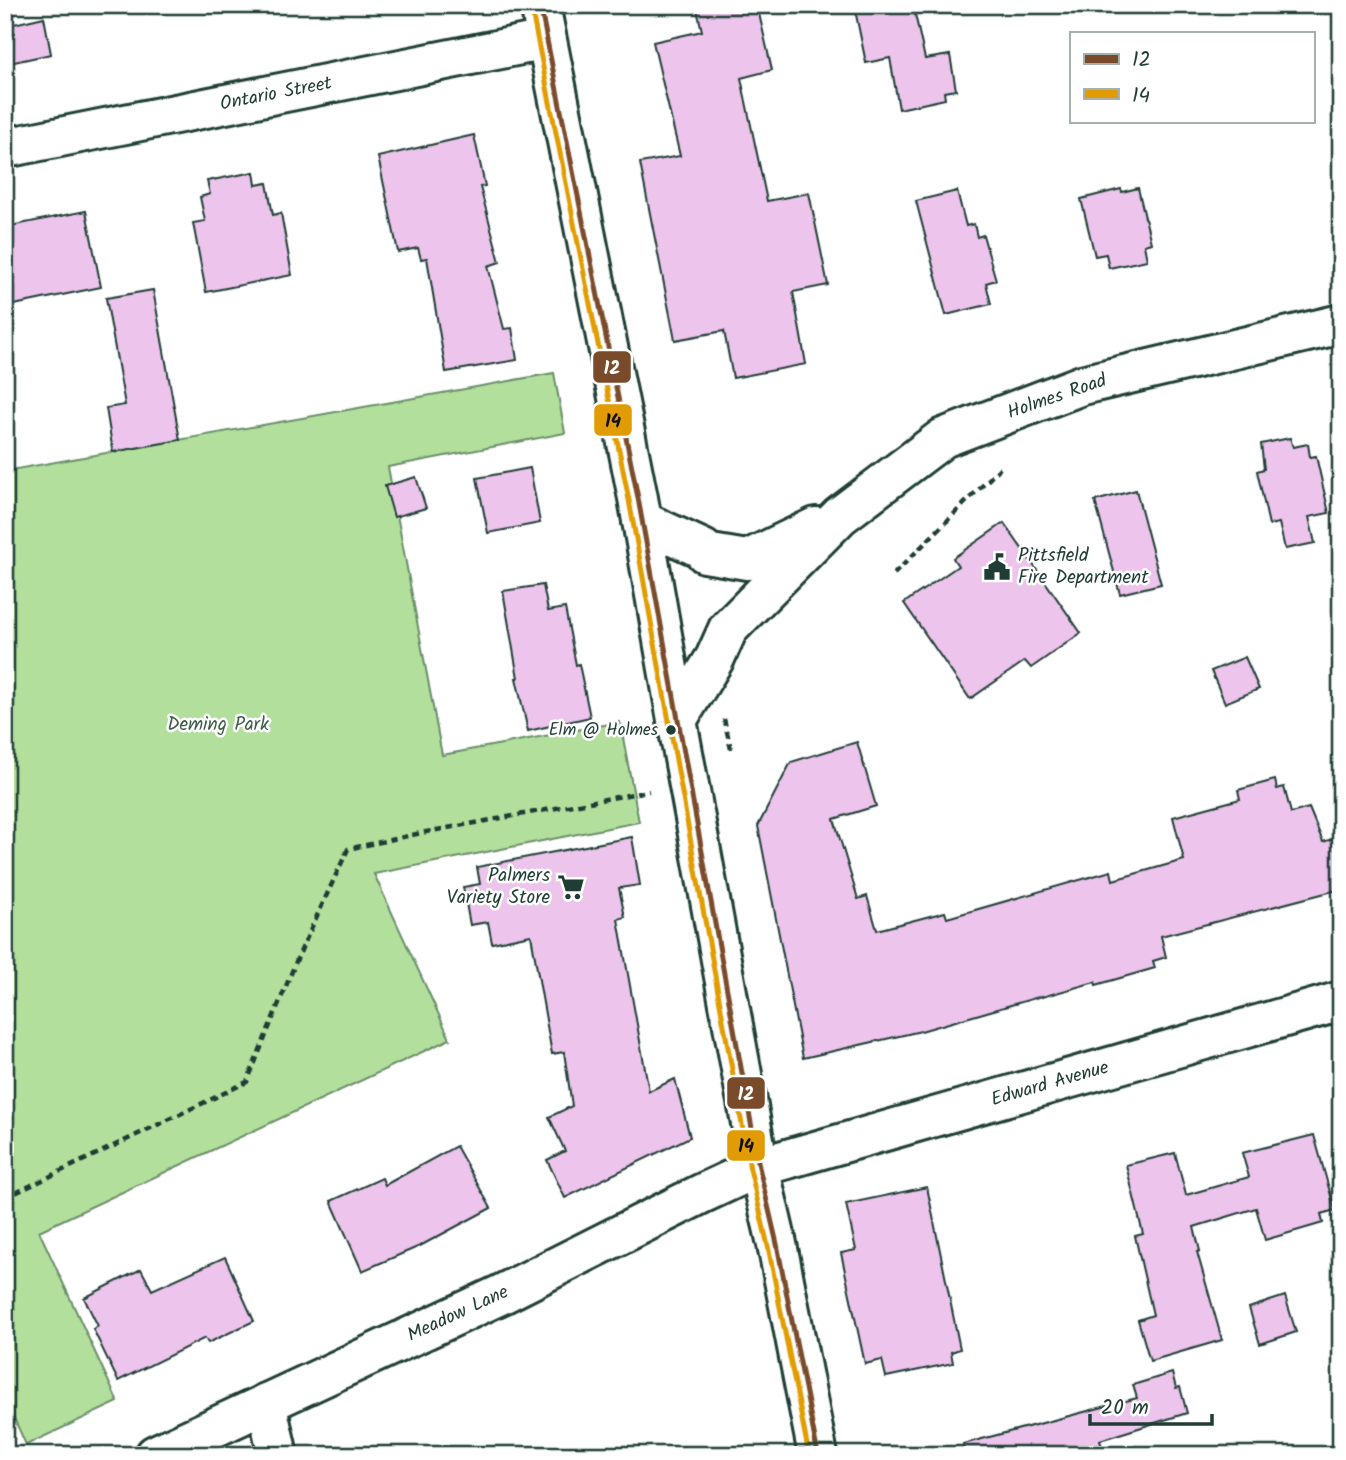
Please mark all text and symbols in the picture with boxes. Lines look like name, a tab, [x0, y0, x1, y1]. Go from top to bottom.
legend	[1070, 32, 1314, 122]
text: 12	[1132, 44, 1151, 77]
street label: Ontario Street	[218, 68, 335, 120]
text: 14	[1132, 80, 1150, 113]
line badge: 12	[592, 350, 632, 384]
text: 12	[604, 354, 620, 384]
street label: Holmes Road	[1003, 366, 1111, 428]
line badge: 14	[593, 403, 633, 437]
text: 14	[605, 407, 622, 437]
place label: Pittsfield Fire Department	[1018, 541, 1149, 593]
public building icon: Pittsfield Fire Department	[982, 552, 1012, 582]
park label: Deming Park	[167, 710, 269, 740]
place label: Elm @ Holmes	[549, 717, 658, 744]
marker: Elm @ Holmes	[664, 723, 678, 737]
place label: Palmers Variety Store	[447, 861, 550, 913]
supermarket icon: Palmers Variety Store	[556, 872, 586, 902]
street label: Edward Avenue	[987, 1053, 1113, 1115]
line badge: 12	[726, 1076, 766, 1110]
text: 12	[738, 1080, 754, 1110]
line badge: 14	[726, 1129, 766, 1162]
text: 14	[738, 1132, 755, 1162]
street label: Meadow Lane	[402, 1277, 514, 1351]
scale bar	[1090, 1383, 1213, 1427]
text: 20 m	[1101, 1392, 1149, 1425]

